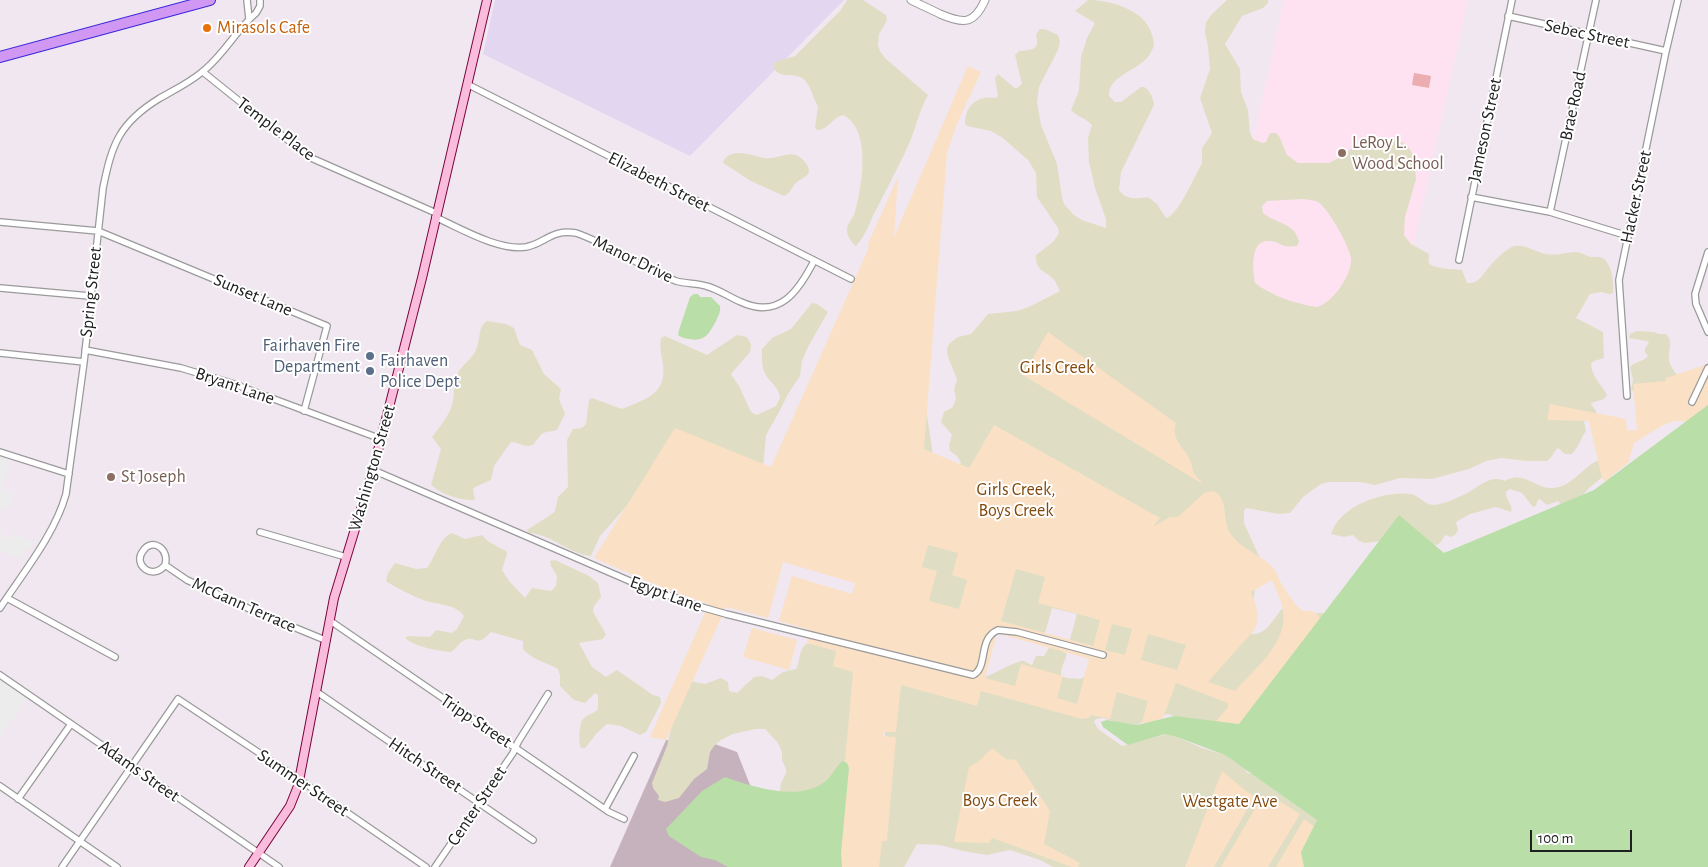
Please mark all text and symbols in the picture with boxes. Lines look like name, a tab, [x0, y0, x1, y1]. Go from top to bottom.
street label: Sebec Street	[1543, 14, 1631, 54]
place label: Mirasols Cafe	[217, 17, 310, 39]
marker: Mirasols Cafe	[201, 22, 213, 34]
street label: Brae Road	[1555, 69, 1591, 143]
street label: Jameson Street	[1463, 76, 1507, 184]
street label: Temple Place	[233, 93, 319, 165]
place label: LeRoy L. Wood School	[1352, 132, 1444, 174]
street label: Elizabeth Street	[605, 147, 713, 217]
marker: LeRoy L. Wood School	[1336, 147, 1348, 159]
street label: Hacker Street	[1616, 149, 1656, 245]
street label: Manor Drive	[589, 230, 677, 288]
street label: Spring Street	[76, 246, 106, 338]
street label: Sunset Lane	[210, 269, 296, 321]
place label: Fairhaven Fire Department	[263, 335, 360, 378]
marker: Fairhaven Fire Department	[364, 350, 376, 362]
place label: Fairhaven Police Dept	[380, 350, 459, 392]
park label: Girls Creek	[1020, 357, 1094, 379]
street label: Bryant Lane	[193, 362, 277, 410]
marker: Fairhaven Police Dept	[364, 365, 376, 377]
street label: Washington Street	[344, 402, 400, 534]
place label: St Joseph	[121, 466, 186, 488]
marker: St Joseph	[105, 471, 117, 483]
park label: Girls Creek, Boys Creek	[977, 479, 1055, 522]
street label: Egypt Lane	[627, 571, 705, 617]
street label: McGann Terrace	[189, 572, 299, 638]
street label: Tripp Street	[436, 689, 516, 753]
street label: Hitch Street	[384, 733, 466, 797]
street label: Adams Street	[94, 735, 184, 807]
street label: Summer Street	[253, 745, 353, 821]
street label: Center Street	[442, 762, 512, 850]
park label: Boys Creek	[963, 790, 1037, 812]
park label: Westgate Ave	[1183, 791, 1277, 813]
scale bar	[1533, 820, 1636, 852]
text: 100 m	[1538, 831, 1573, 846]

